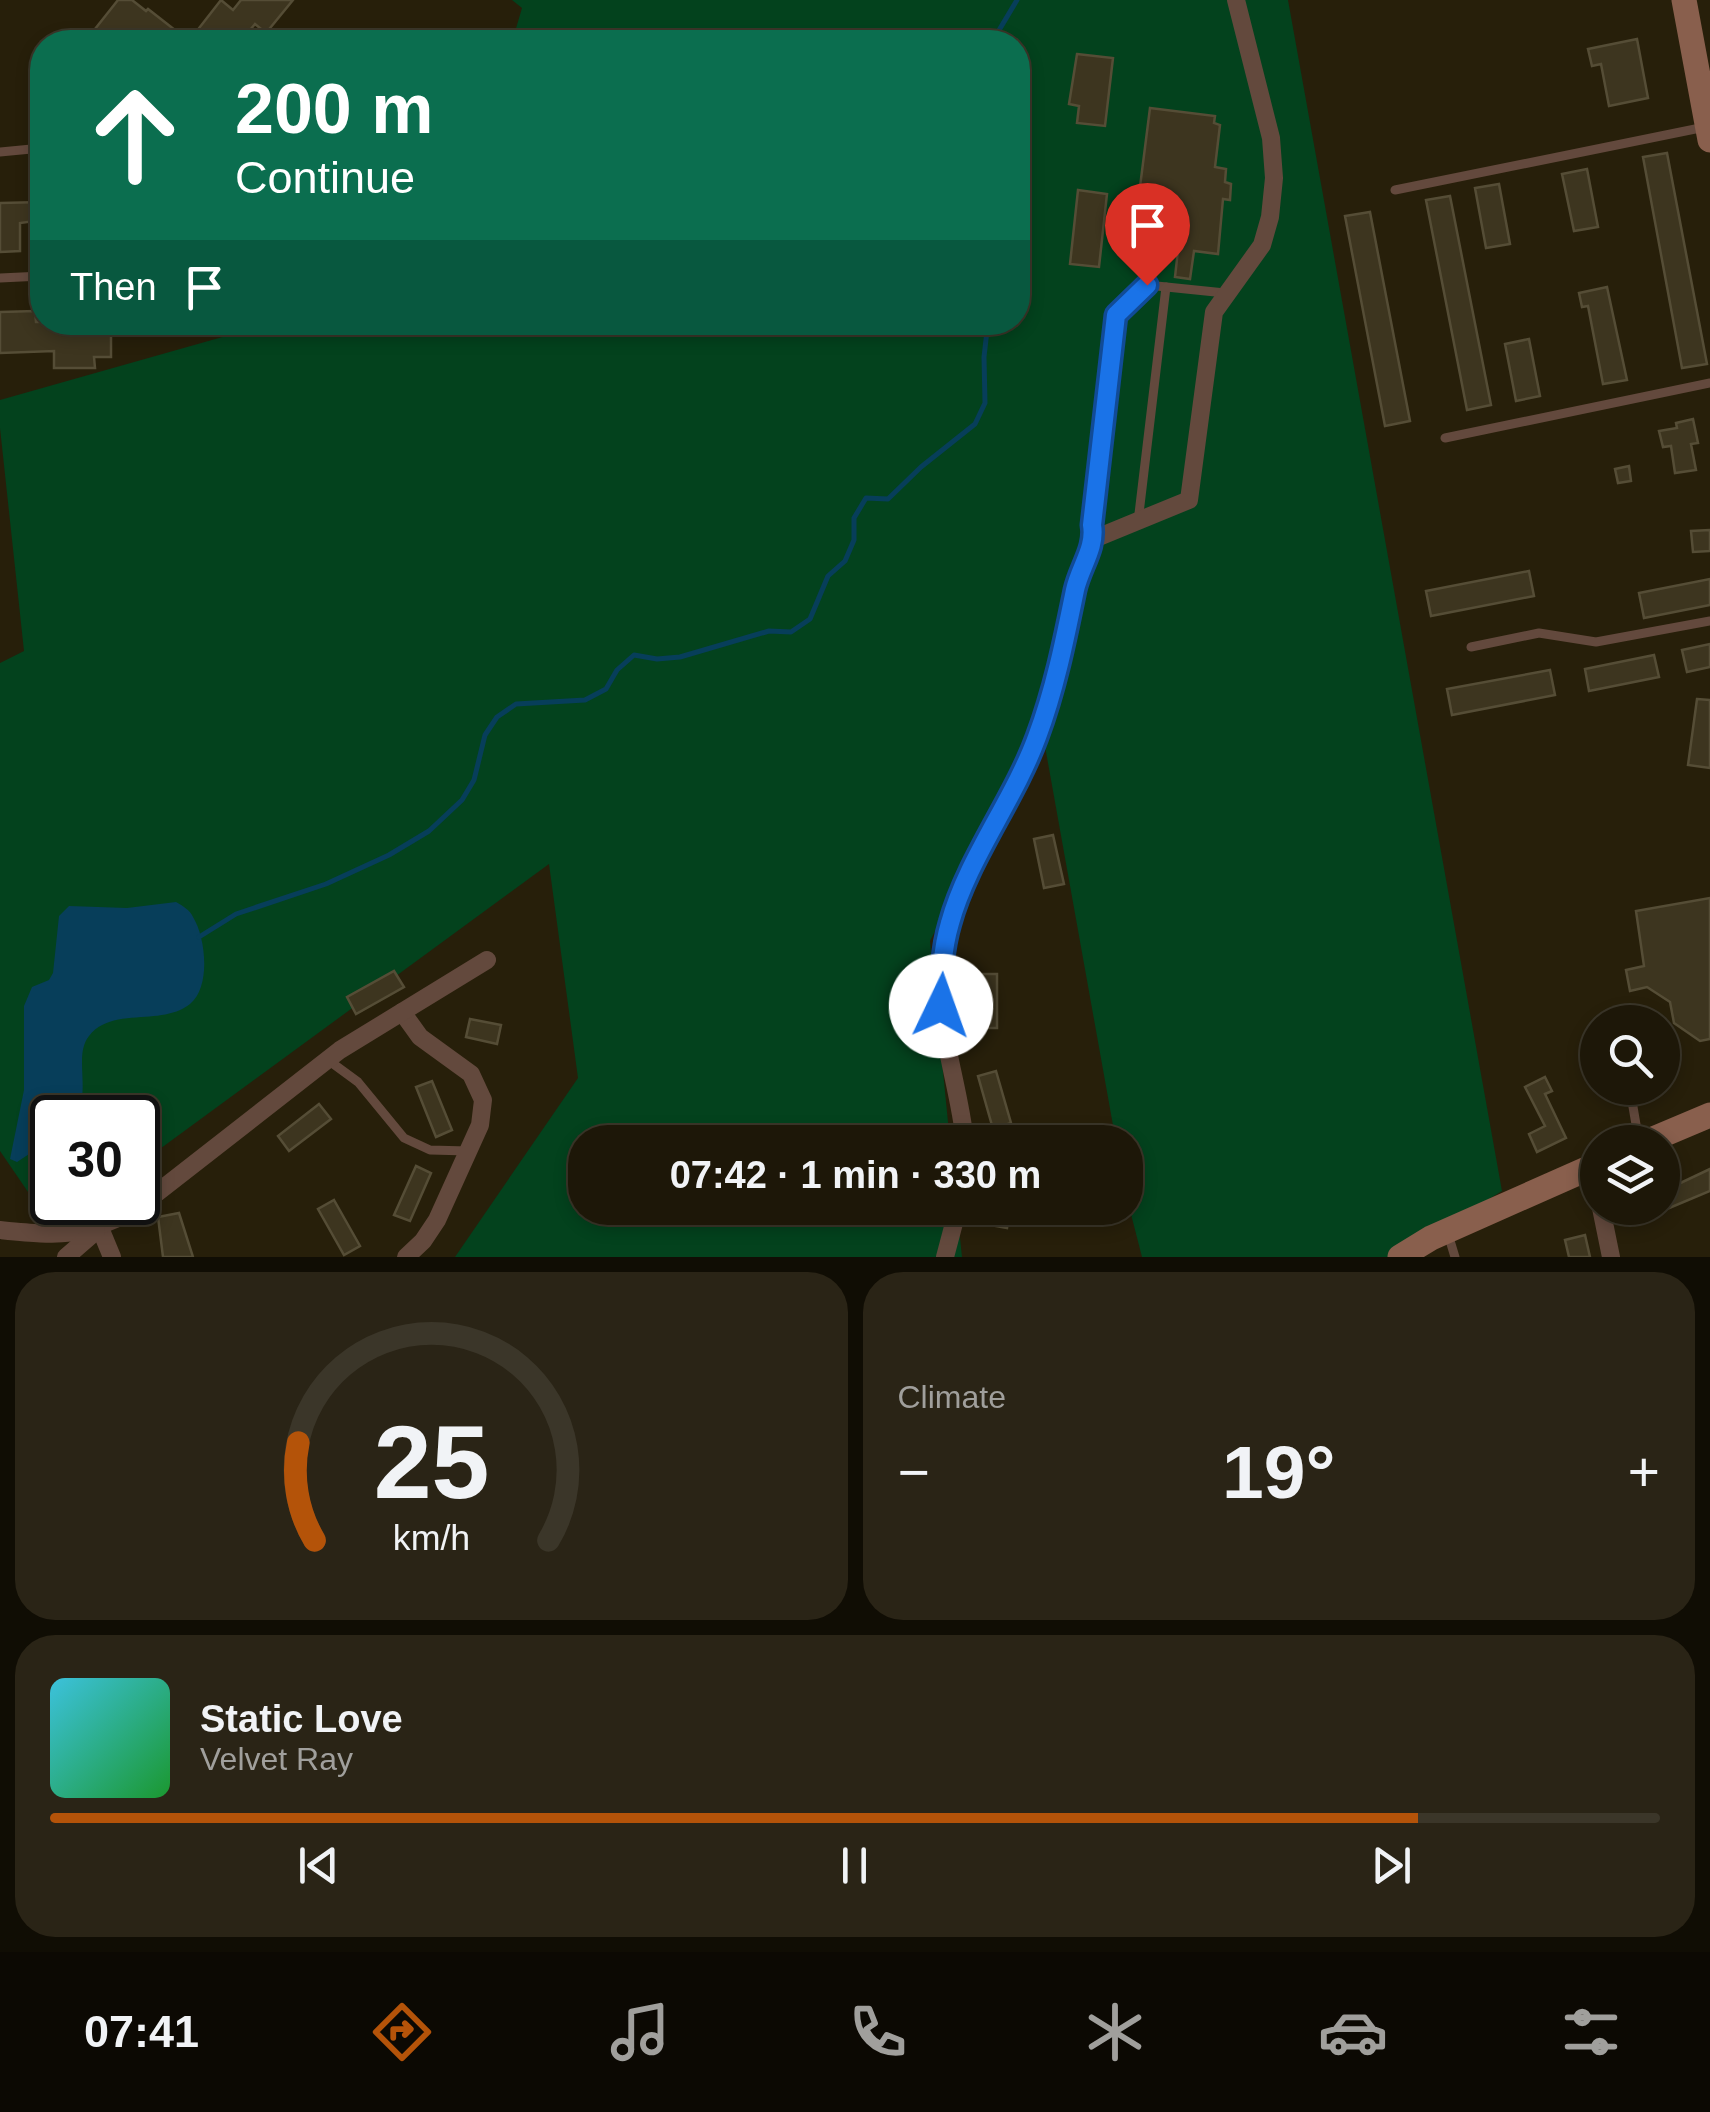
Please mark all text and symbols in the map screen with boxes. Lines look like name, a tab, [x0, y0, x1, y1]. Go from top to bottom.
icon: ahead	[70, 70, 200, 200]
text: 200 m	[235, 70, 433, 148]
text: Continue	[235, 152, 415, 203]
pin	[1105, 183, 1190, 286]
icon: arrive	[1120, 198, 1175, 253]
icon: arrive	[177, 260, 232, 315]
text: Then	[70, 266, 157, 308]
position arrow	[889, 954, 993, 1058]
map controls	[1580, 1005, 1680, 1225]
button: search	[1580, 1005, 1680, 1105]
speed limit sign: 30	[30, 1095, 160, 1225]
button: layers	[1580, 1125, 1680, 1225]
text: 07:42 · 1 min · 330 m	[670, 1154, 1041, 1196]
text: Climate	[898, 1379, 1006, 1415]
text: 25	[373, 1404, 489, 1520]
text: 19°	[1222, 1430, 1335, 1514]
text: −	[898, 1441, 930, 1503]
text: +	[1628, 1441, 1660, 1503]
text: km/h	[393, 1518, 470, 1558]
text: Static Love	[200, 1698, 403, 1740]
text: Velvet Ray	[200, 1741, 353, 1777]
icon: previous	[291, 1838, 346, 1893]
icon: pause	[827, 1838, 882, 1893]
icon: next	[1364, 1838, 1419, 1893]
icon: directions	[367, 1997, 437, 2067]
icon: music	[605, 1997, 675, 2067]
icon: phone	[843, 1997, 913, 2067]
icon: climate	[1080, 1997, 1150, 2067]
icon: car	[1318, 1997, 1388, 2067]
icon: filters	[1556, 1997, 1626, 2067]
text: 07:41	[84, 2006, 199, 2057]

